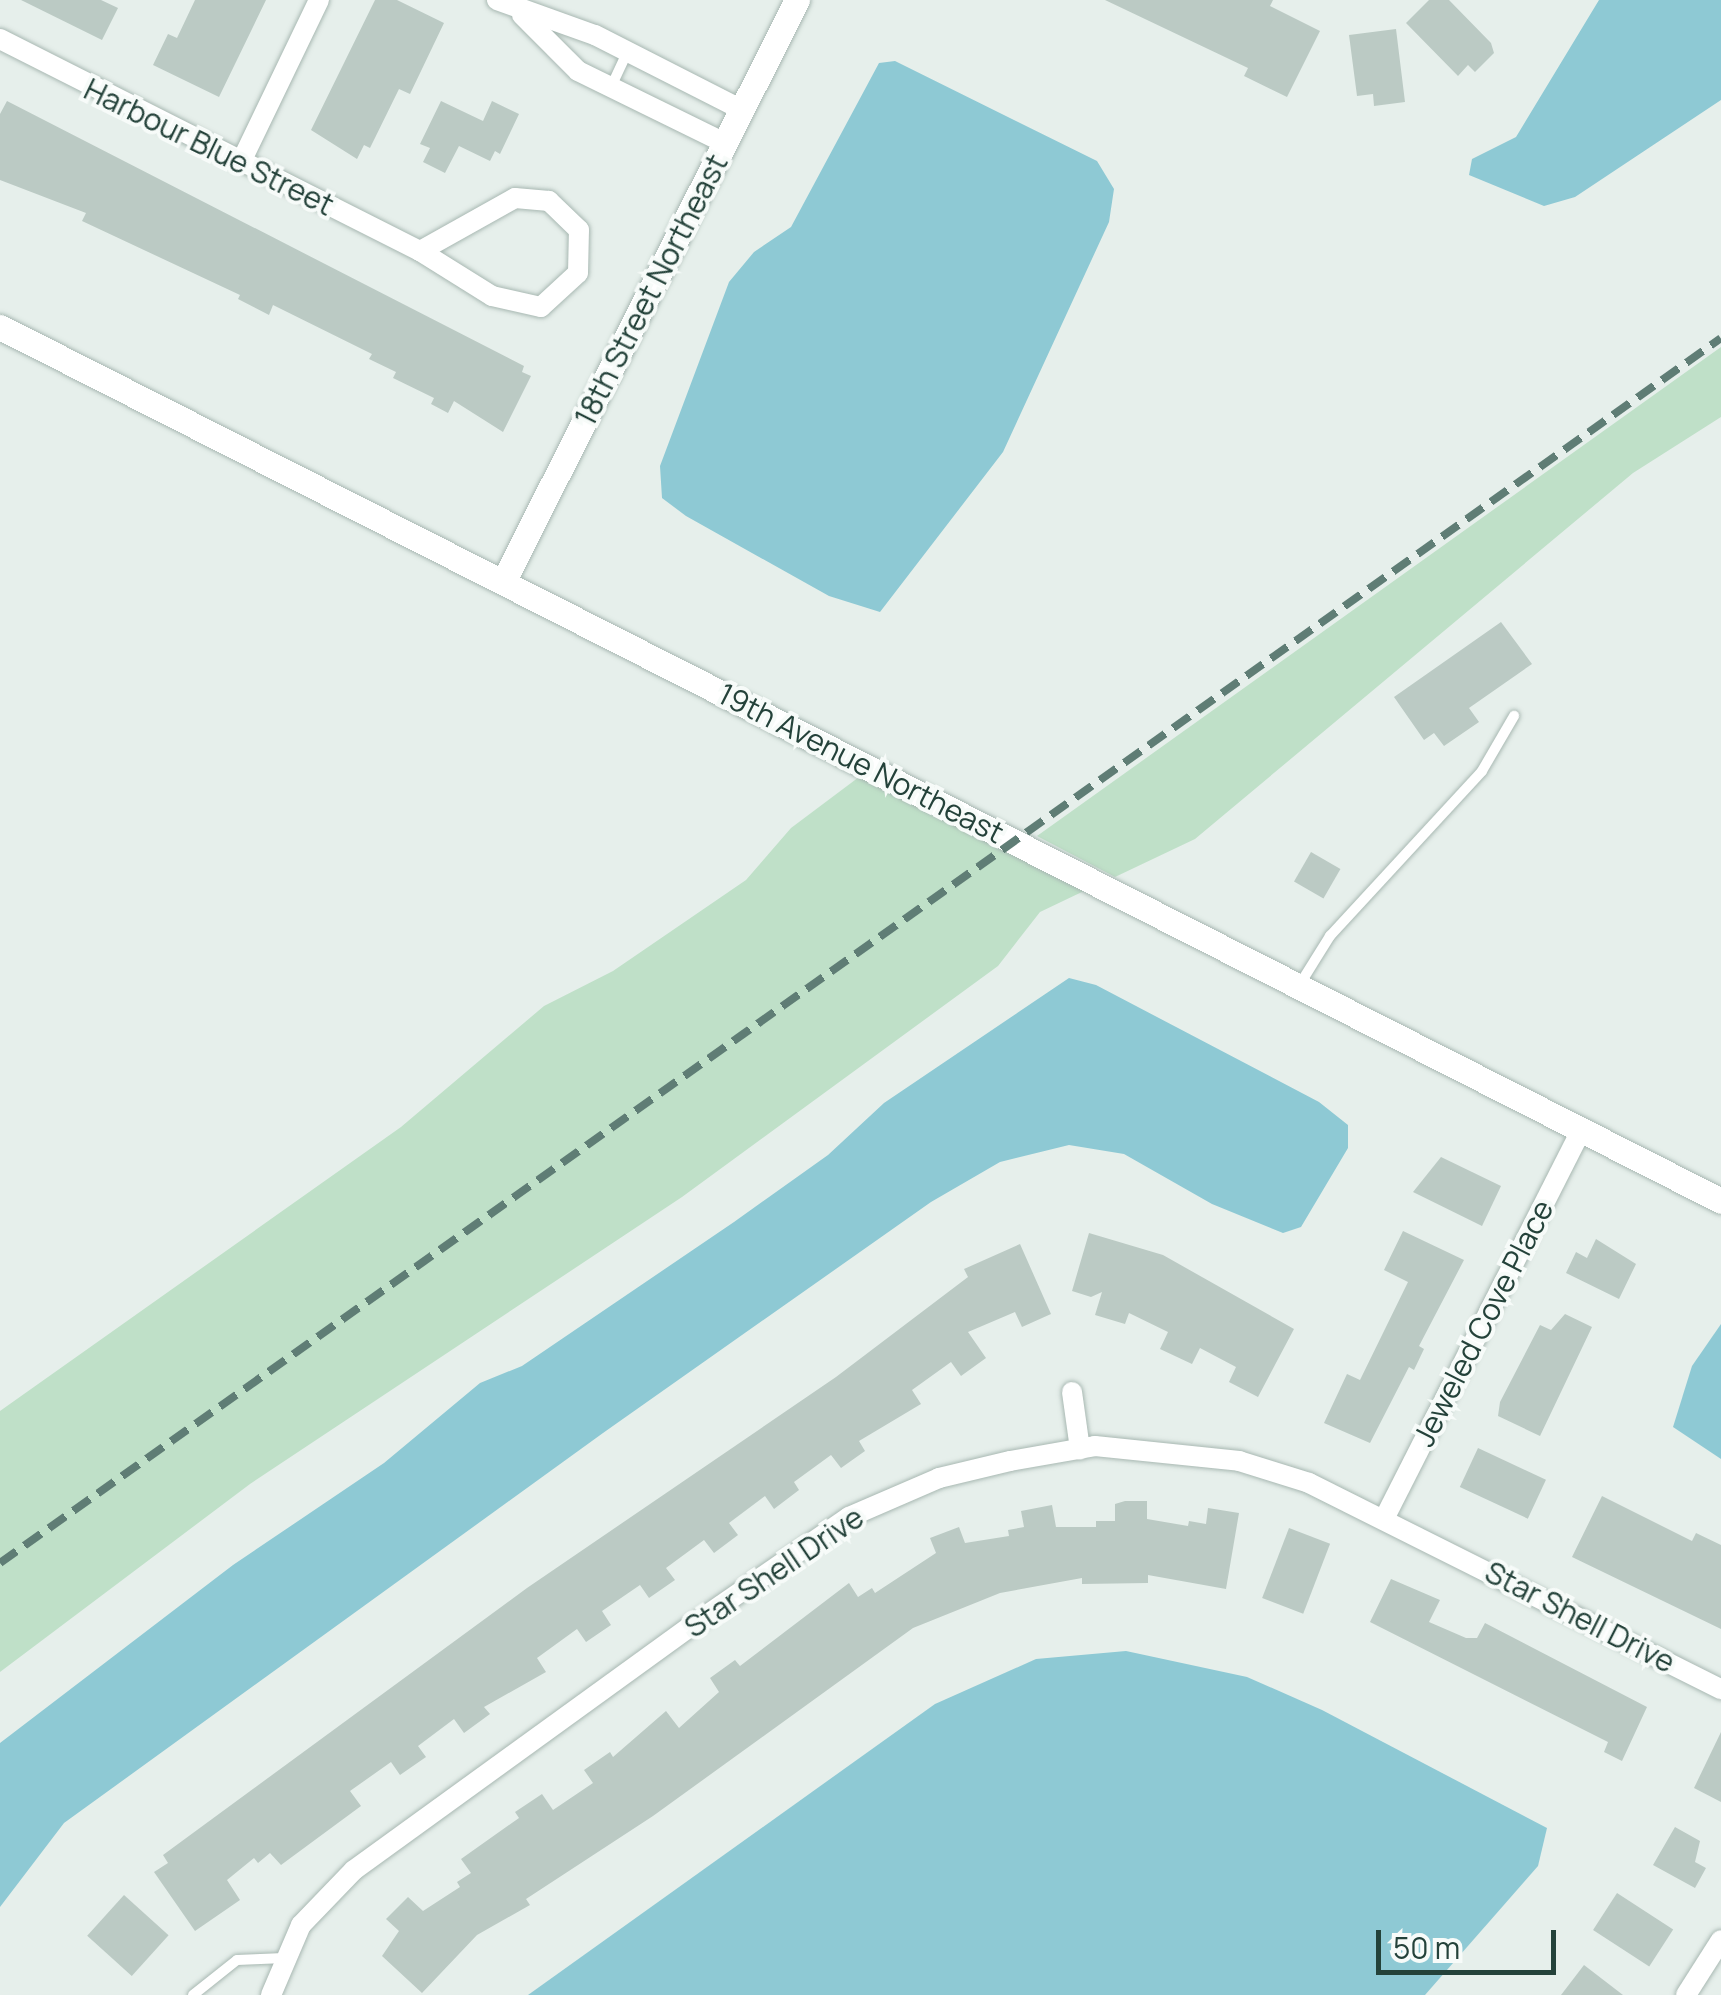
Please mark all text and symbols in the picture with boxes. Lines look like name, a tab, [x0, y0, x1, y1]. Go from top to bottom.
street label: Harbour Blue Street	[78, 71, 340, 223]
street label: 18th Street Northeast	[567, 148, 735, 432]
street label: 19th Avenue Northeast	[712, 675, 1010, 851]
street label: Jeweled Cove Place	[1405, 1194, 1561, 1452]
street label: Star Shell Drive	[678, 1499, 870, 1645]
street label: Star Shell Drive	[1479, 1554, 1681, 1680]
scale bar	[1381, 1910, 1561, 1972]
text: 50 m	[1393, 1927, 1460, 1968]

